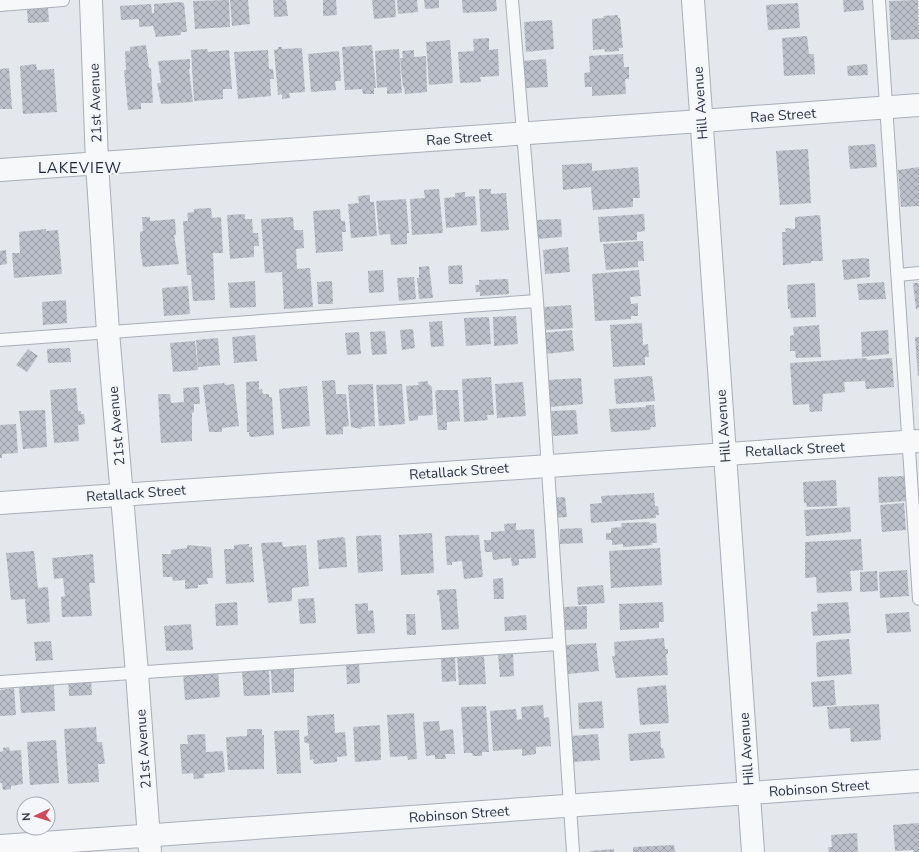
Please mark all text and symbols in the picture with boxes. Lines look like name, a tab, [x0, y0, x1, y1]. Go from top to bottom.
street label: 21st Avenue	[85, 63, 106, 143]
street label: Hill Avenue	[688, 66, 713, 140]
street label: Rae Street	[749, 104, 817, 127]
street label: Rae Street	[425, 127, 493, 150]
district label: LAKEVIEW	[38, 158, 122, 178]
street label: 21st Avenue	[104, 385, 129, 466]
street label: Hill Avenue	[711, 389, 736, 463]
street label: Retallack Street	[745, 437, 846, 462]
street label: Retallack Street	[409, 459, 510, 484]
street label: Retallack Street	[86, 481, 187, 506]
street label: 21st Avenue	[131, 709, 156, 789]
street label: Hill Avenue	[734, 712, 759, 786]
street label: Robinson Street	[768, 776, 870, 801]
north arrow	[16, 796, 56, 836]
street label: Robinson Street	[408, 802, 510, 827]
text: N	[19, 812, 34, 821]

